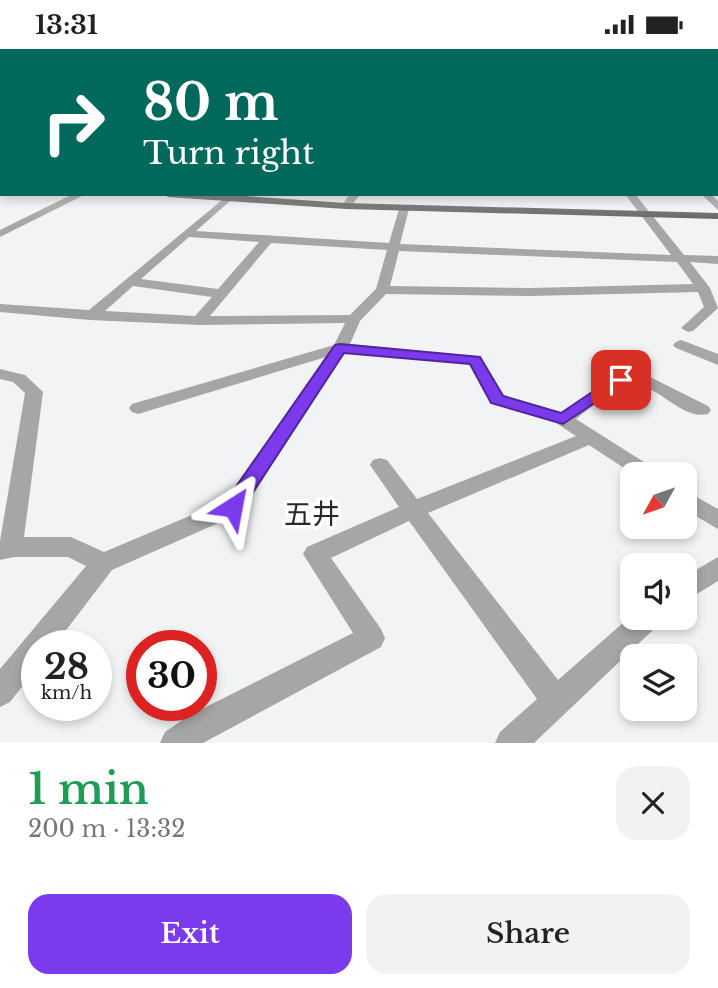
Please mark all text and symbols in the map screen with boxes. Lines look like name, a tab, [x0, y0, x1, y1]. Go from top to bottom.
text: 13:31	[35, 9, 98, 41]
text: 80 m	[143, 72, 278, 133]
icon: right	[28, 77, 119, 168]
text: Turn right	[143, 133, 314, 173]
pin	[591, 350, 651, 410]
icon: arrive	[602, 361, 640, 399]
north arrow	[620, 462, 696, 539]
map controls	[620, 462, 697, 721]
position arrow	[196, 470, 270, 544]
district label: 五井	[284, 497, 340, 532]
button: sound	[620, 553, 697, 630]
speed limit sign: 30	[126, 630, 217, 721]
button: layers	[620, 644, 697, 721]
text: 28	[44, 645, 89, 688]
text: km/h	[41, 682, 92, 704]
text: 1 min	[28, 763, 149, 815]
button: close	[616, 766, 690, 840]
text: 200 m · 13:32	[28, 815, 185, 843]
button: Exit	[28, 894, 352, 974]
button: Share	[366, 894, 690, 974]

